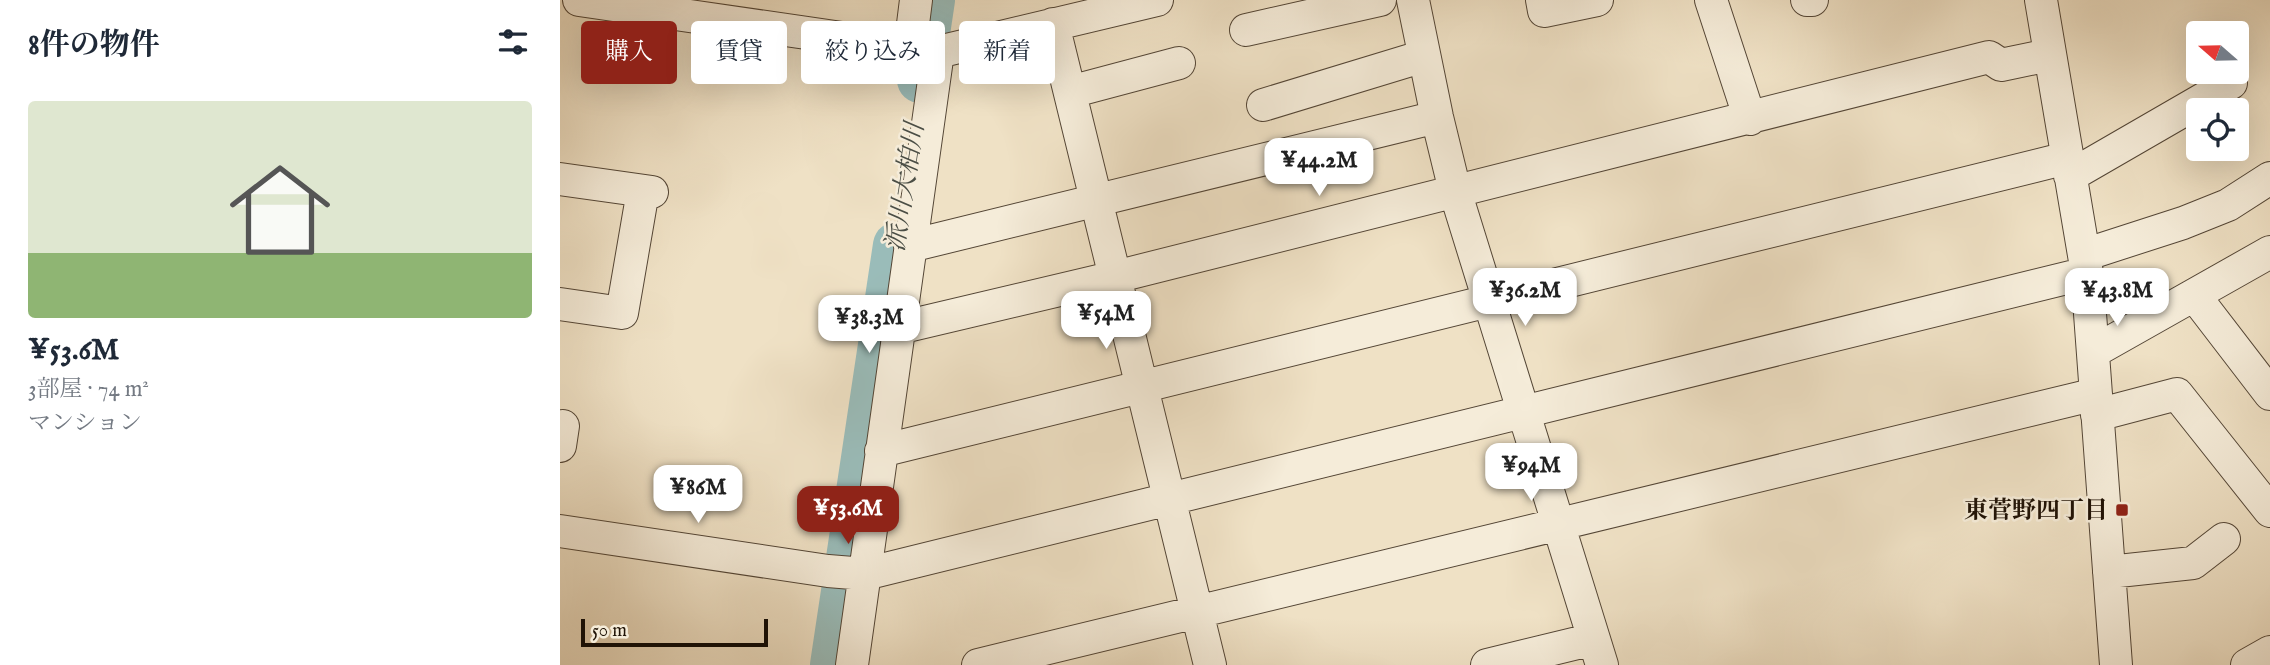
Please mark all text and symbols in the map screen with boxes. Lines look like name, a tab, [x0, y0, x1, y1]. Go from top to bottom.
chip: 購入	[581, 21, 677, 84]
chip: 賃貸	[691, 21, 787, 84]
chip: 絞り込み	[801, 21, 945, 84]
chip: 新着	[959, 21, 1055, 84]
north arrow	[2186, 21, 2249, 84]
map controls	[2186, 21, 2249, 161]
icon: filters	[494, 23, 532, 61]
text: 8件の物件	[28, 27, 160, 65]
button: locate	[2186, 98, 2249, 161]
water label: 派川大柏川	[879, 117, 932, 254]
pin: ¥44.2M	[1262, 138, 1376, 198]
text: ¥44.2M	[1280, 146, 1358, 175]
icon: home	[217, 147, 343, 273]
pin: ¥36.2M	[1468, 268, 1582, 328]
pin: ¥43.8M	[2060, 268, 2174, 328]
text: ¥36.2M	[1489, 276, 1561, 305]
text: ¥43.8M	[2081, 276, 2153, 305]
pin: ¥54M	[1065, 292, 1147, 351]
pin: ¥38.3M	[812, 296, 926, 355]
text: ¥54M	[1077, 299, 1135, 328]
text: ¥38.3M	[834, 303, 904, 332]
text: ¥53.6M	[28, 332, 119, 370]
text: 3部屋 · 74 m²	[28, 375, 149, 404]
text: マンション	[28, 409, 142, 438]
pin: ¥94M	[1490, 444, 1572, 503]
text: ¥94M	[1501, 451, 1561, 480]
pin: ¥86M	[657, 466, 739, 525]
text: ¥86M	[669, 473, 727, 502]
pin: ¥53.6M	[791, 486, 905, 546]
text: ¥53.6M	[813, 494, 883, 523]
place label: 東菅野四丁目	[1964, 496, 2108, 527]
marker: 東菅野四丁目	[2114, 502, 2130, 518]
scale bar	[581, 616, 768, 648]
text: 50 m	[592, 619, 627, 643]

